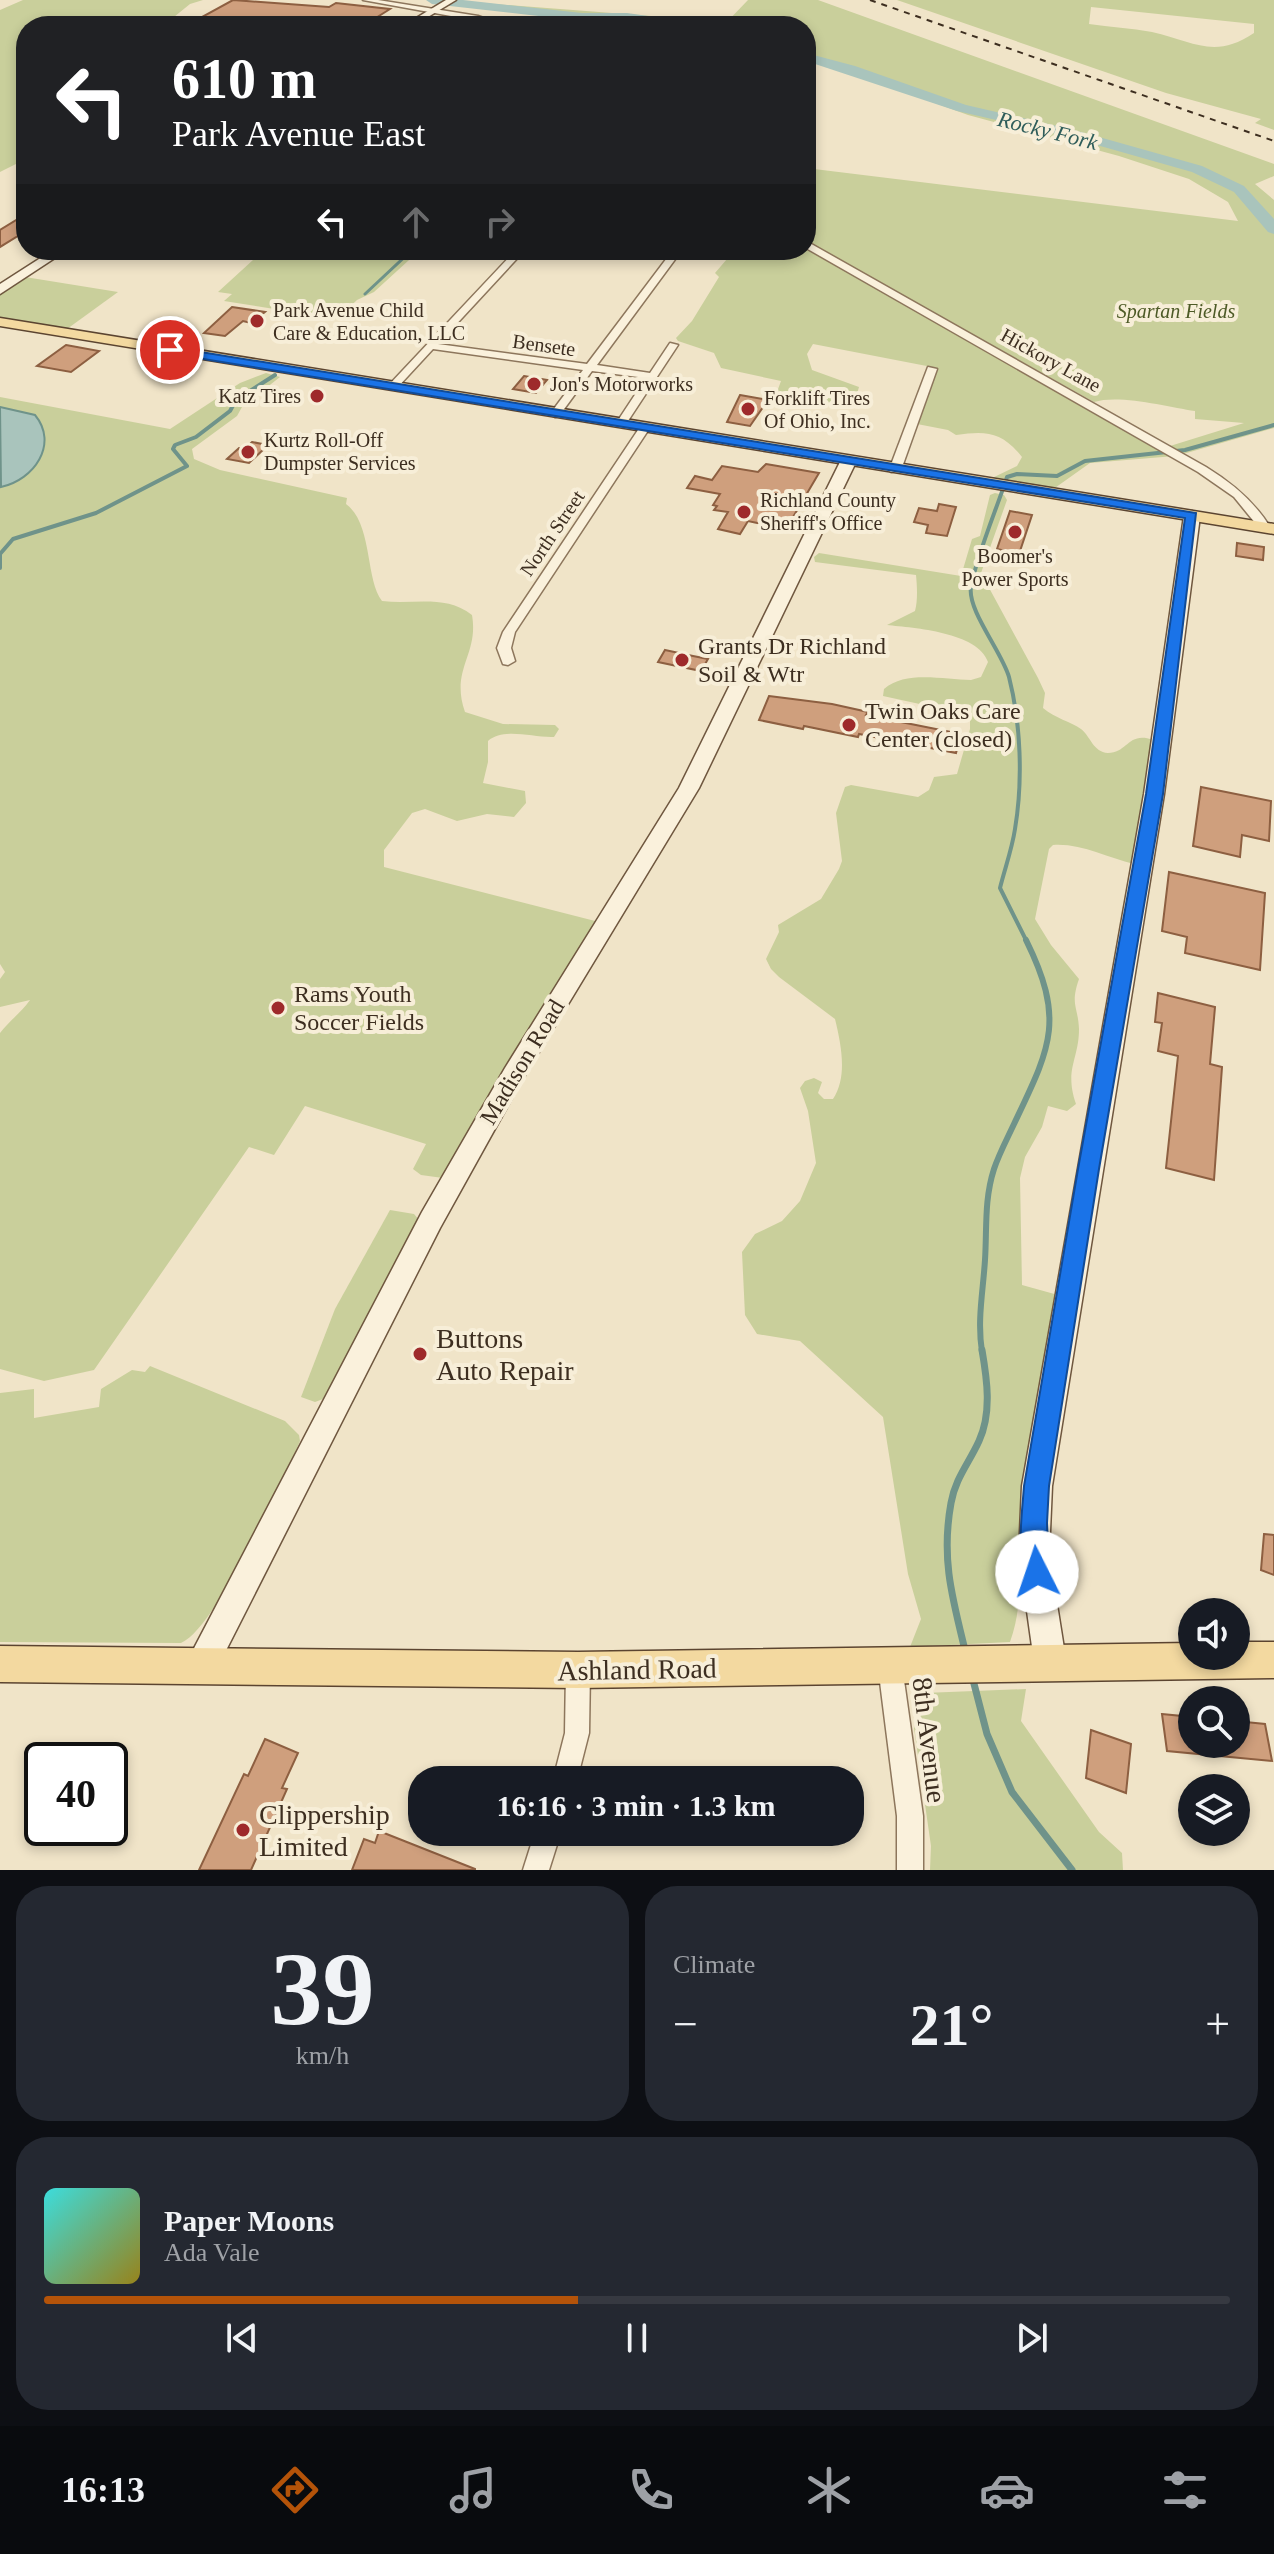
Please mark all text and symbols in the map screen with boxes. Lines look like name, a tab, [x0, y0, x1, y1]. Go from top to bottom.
icon: left	[40, 48, 144, 152]
text: 610 m	[172, 48, 317, 110]
water label: Rocky Fork	[994, 106, 1102, 155]
text: Park Avenue East	[172, 114, 425, 154]
icon: left	[310, 200, 354, 244]
icon: ahead	[394, 200, 438, 244]
icon: right	[478, 200, 522, 244]
place label: Park Avenue Child Care & Education, LLC	[273, 299, 465, 344]
park label: Spartan Fields	[1117, 300, 1235, 323]
marker: Park Avenue Child Care & Education, LLC	[248, 312, 266, 330]
pin	[136, 316, 204, 384]
street label: Hickory Lane	[997, 324, 1105, 397]
icon: arrive	[148, 328, 192, 372]
street label: Bensete	[511, 330, 577, 360]
place label: Jon's Motorworks	[550, 373, 693, 395]
marker: Jon's Motorworks	[525, 375, 543, 393]
place label: Katz Tires	[218, 385, 301, 407]
marker: Katz Tires	[308, 387, 326, 405]
place label: Forklift Tires Of Ohio, Inc.	[764, 387, 871, 432]
marker: Forklift Tires Of Ohio, Inc.	[739, 400, 757, 418]
place label: Kurtz Roll-Off Dumpster Services	[264, 429, 416, 475]
marker: Kurtz Roll-Off Dumpster Services	[239, 443, 257, 461]
street label: North Street	[515, 486, 589, 580]
place label: Richland County Sheriff's Office	[760, 489, 896, 534]
marker: Richland County Sheriff's Office	[735, 503, 753, 521]
marker: Boomer's Power Sports	[1006, 523, 1024, 541]
place label: Boomer's Power Sports	[961, 545, 1069, 591]
place label: Grants Dr Richland Soil & Wtr	[698, 633, 886, 687]
marker: Grants Dr Richland Soil & Wtr	[673, 651, 691, 669]
place label: Twin Oaks Care Center (closed)	[865, 698, 1021, 752]
marker: Twin Oaks Care Center (closed)	[840, 716, 858, 734]
place label: Rams Youth Soccer Fields	[294, 981, 424, 1035]
street label: Madison Road	[475, 995, 569, 1129]
marker: Rams Youth Soccer Fields	[269, 999, 287, 1017]
place label: Buttons Auto Repair	[436, 1323, 574, 1386]
marker: Buttons Auto Repair	[411, 1345, 429, 1363]
position arrow	[995, 1530, 1079, 1614]
map controls	[1178, 1598, 1250, 1846]
button: sound	[1178, 1598, 1250, 1670]
street label: Ashland Road	[557, 1653, 717, 1686]
street label: 8th Avenue	[906, 1676, 953, 1805]
button: search	[1178, 1686, 1250, 1758]
speed limit sign: 40	[24, 1742, 128, 1846]
button: layers	[1178, 1774, 1250, 1846]
text: 16:16 · 3 min · 1.3 km	[496, 1789, 776, 1822]
place label: Clippership Limited	[259, 1799, 390, 1862]
marker: Clippership Limited	[234, 1821, 252, 1839]
text: 39	[271, 1931, 375, 2046]
text: Climate	[673, 1950, 755, 1979]
text: 21°	[910, 1992, 994, 2058]
text: −	[673, 2000, 698, 2049]
text: +	[1205, 2000, 1230, 2049]
text: km/h	[296, 2041, 349, 2070]
text: Paper Moons	[164, 2204, 334, 2237]
text: Ada Vale	[164, 2238, 260, 2267]
icon: previous	[220, 2316, 264, 2360]
icon: pause	[615, 2316, 659, 2360]
icon: next	[1010, 2316, 1054, 2360]
icon: directions	[267, 2462, 323, 2518]
icon: music	[445, 2462, 501, 2518]
icon: phone	[623, 2462, 679, 2518]
icon: climate	[801, 2462, 857, 2518]
icon: car	[979, 2462, 1035, 2518]
icon: filters	[1157, 2462, 1213, 2518]
text: 16:13	[61, 2470, 145, 2510]

